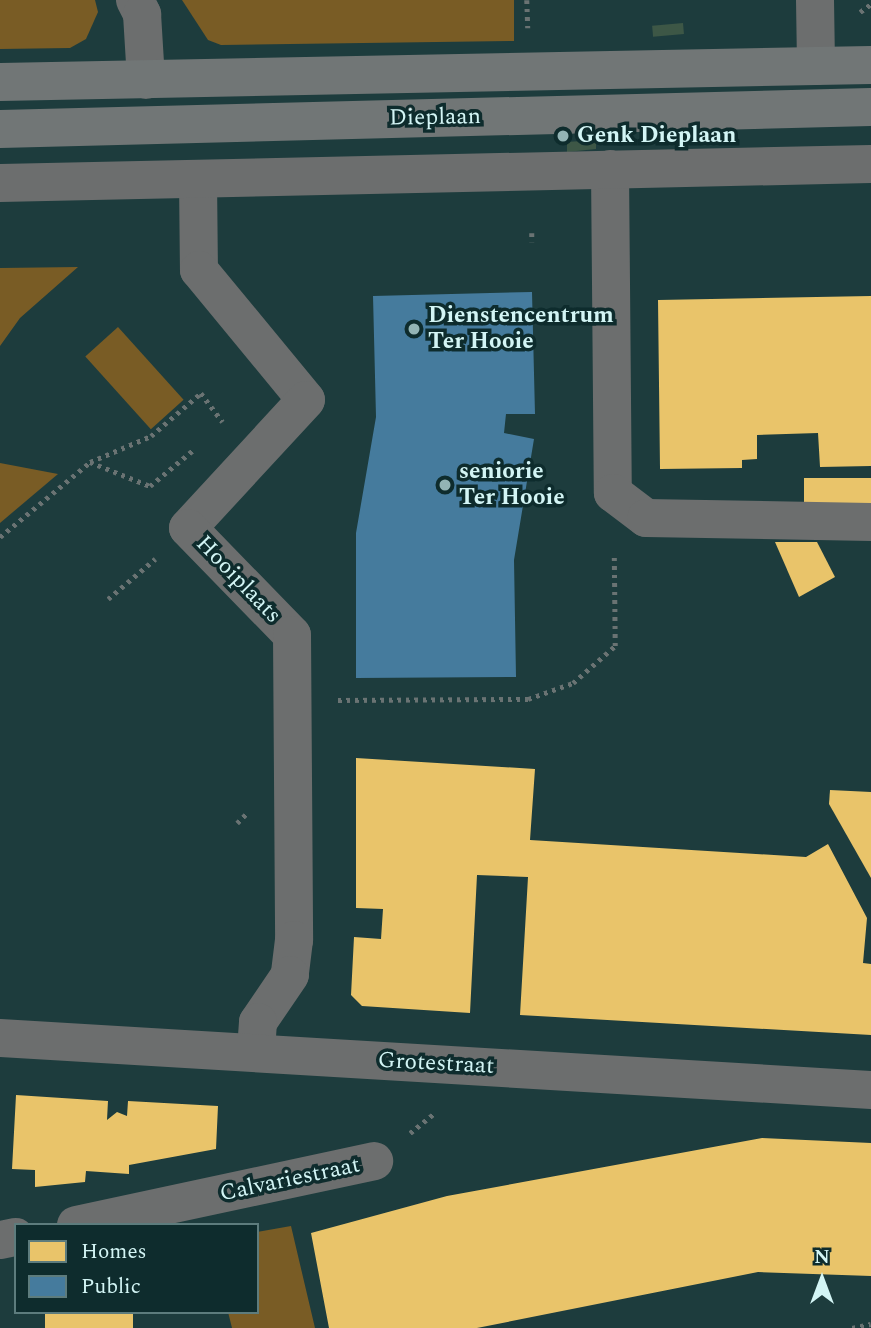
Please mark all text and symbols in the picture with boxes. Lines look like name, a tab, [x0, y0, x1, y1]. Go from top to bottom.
street label: Dieplaan	[389, 103, 481, 133]
place label: Genk Dieplaan	[577, 122, 736, 150]
marker: Genk Dieplaan	[555, 128, 571, 144]
place label: Dienstencentrum Ter Hooie	[428, 302, 614, 356]
marker: Dienstencentrum Ter Hooie	[406, 321, 422, 337]
place label: seniorie Ter Hooie	[459, 458, 565, 512]
marker: seniorie Ter Hooie	[437, 477, 453, 493]
street label: Hooiplaats	[189, 530, 287, 630]
street label: Grotestraat	[377, 1047, 495, 1081]
street label: Calvariestraat	[217, 1152, 363, 1208]
legend	[14, 1223, 259, 1314]
text: Homes	[81, 1236, 147, 1268]
text: N	[814, 1243, 830, 1272]
north arrow	[787, 1244, 857, 1314]
text: Public	[81, 1271, 141, 1303]

